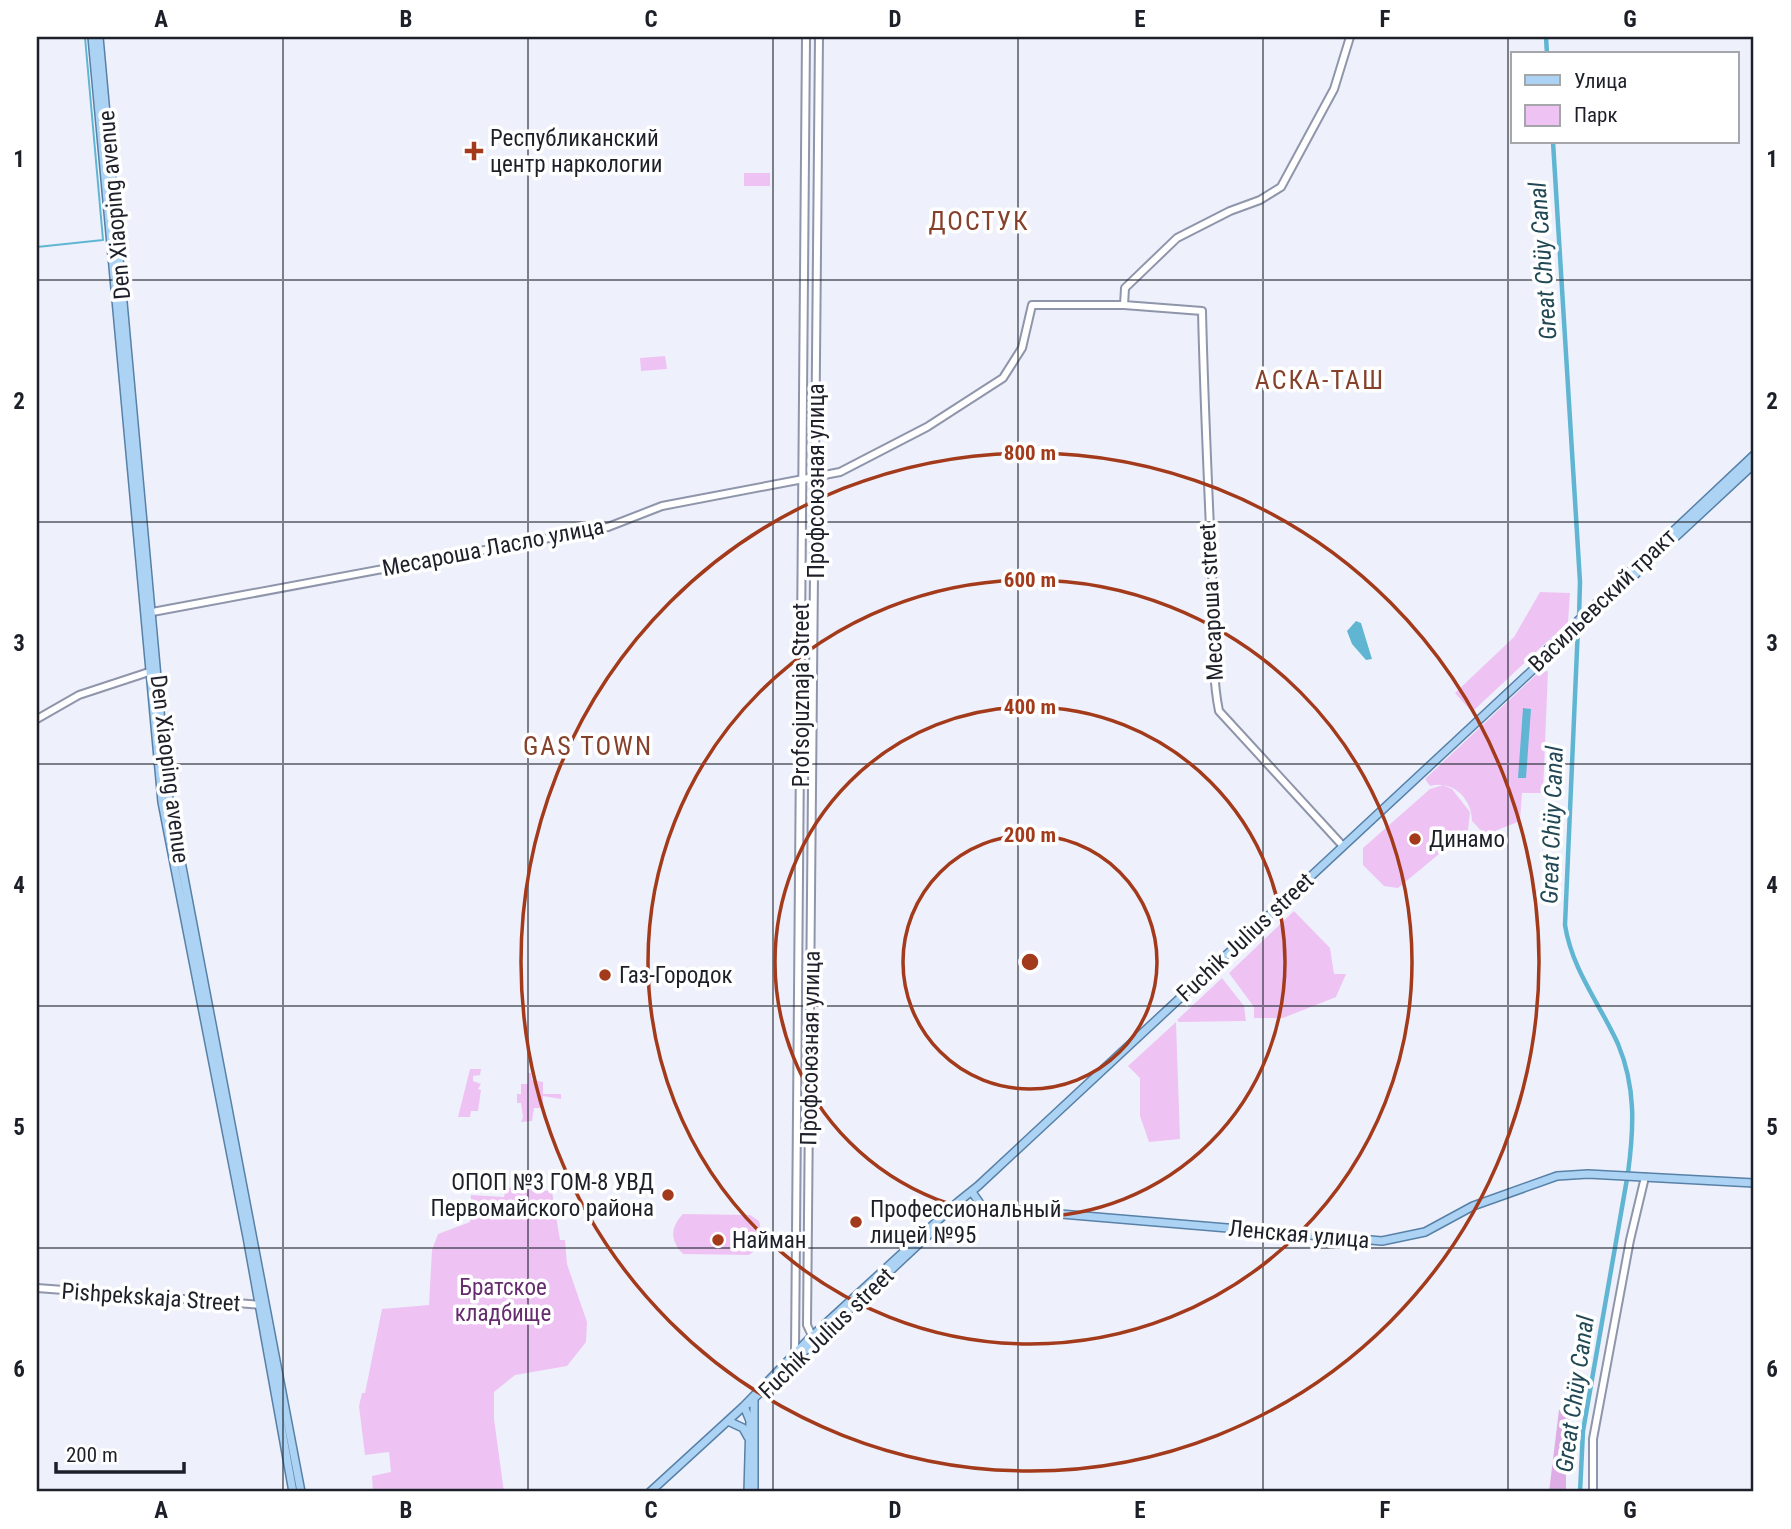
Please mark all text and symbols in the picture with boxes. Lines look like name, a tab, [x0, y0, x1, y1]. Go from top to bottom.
text: A	[154, 6, 168, 33]
text: B	[400, 6, 412, 33]
text: C	[644, 6, 658, 33]
text: D	[889, 6, 902, 33]
text: E	[1134, 6, 1146, 33]
text: F	[1380, 6, 1391, 33]
text: G	[1623, 6, 1637, 33]
legend	[1511, 52, 1738, 144]
text: Улица	[1574, 69, 1627, 93]
text: Парк	[1574, 103, 1618, 127]
street label: Den Xiaoping avenue	[93, 109, 136, 301]
place label: Республиканский центр наркологии	[490, 125, 662, 178]
marker: Республиканский центр наркологии	[464, 141, 484, 161]
text: 1	[13, 146, 25, 173]
text: 1	[1766, 146, 1778, 173]
water label: Great Chüy Canal	[1523, 181, 1562, 341]
district label: ДОСТУК	[928, 206, 1030, 236]
district label: АСКА-ТАШ	[1255, 365, 1385, 395]
street label: Профсоюзная улица	[803, 383, 830, 579]
text: 2	[13, 388, 25, 415]
text: 2	[1766, 388, 1778, 415]
text: 800 m	[1004, 441, 1056, 465]
street label: Месароша Ласло улица	[380, 513, 606, 582]
street label: Месароша street	[1194, 523, 1229, 681]
street label: Васильевский тракт	[1523, 523, 1682, 678]
text: 600 m	[1004, 568, 1056, 592]
street label: Profsojuznaja Street	[788, 603, 815, 787]
text: 3	[13, 630, 25, 657]
text: 3	[1766, 630, 1778, 657]
street label: Den Xiaoping avenue	[145, 673, 194, 865]
text: 400 m	[1004, 695, 1056, 719]
district label: GAS TOWN	[523, 731, 653, 761]
water label: Great Chüy Canal	[1535, 745, 1569, 904]
text: 200 m	[1004, 823, 1056, 847]
place label: Динамо	[1429, 826, 1505, 853]
marker: Динамо	[1407, 831, 1423, 847]
street label: Fuchik Julius street	[1172, 867, 1319, 1008]
text: 4	[13, 872, 25, 899]
text: 4	[1766, 872, 1778, 899]
street label: Профсоюзная улица	[795, 950, 826, 1146]
centre of rings	[1018, 950, 1042, 974]
place label: Газ-Городок	[619, 962, 733, 989]
marker: Газ-Городок	[597, 967, 613, 983]
text: 5	[13, 1114, 25, 1141]
text: 5	[1766, 1114, 1778, 1141]
place label: ОПОП №3 ГОМ-8 УВД Первомайского района	[430, 1169, 654, 1222]
marker: ОПОП №3 ГОМ-8 УВД Первомайского района	[660, 1187, 676, 1203]
place label: Профессиональный лицей №95	[870, 1196, 1061, 1249]
marker: Профессиональный лицей №95	[848, 1214, 864, 1230]
street label: Ленская улица	[1227, 1215, 1371, 1254]
place label: Найман	[732, 1227, 807, 1254]
marker: Найман	[710, 1232, 726, 1248]
street label: Fuchik Julius street	[753, 1262, 899, 1404]
park label: Братское кладбище	[455, 1274, 551, 1327]
street label: Pishpekskaja Street	[61, 1278, 241, 1317]
water label: Great Chüy Canal	[1550, 1313, 1600, 1474]
text: 6	[13, 1356, 25, 1383]
text: 6	[1766, 1356, 1778, 1383]
scale bar	[56, 1431, 184, 1475]
text: 200 m	[66, 1443, 118, 1467]
text: A	[154, 1497, 168, 1524]
text: B	[400, 1497, 412, 1524]
text: C	[644, 1497, 658, 1524]
text: D	[889, 1497, 902, 1524]
text: E	[1134, 1497, 1146, 1524]
text: F	[1380, 1497, 1391, 1524]
text: G	[1623, 1497, 1637, 1524]

